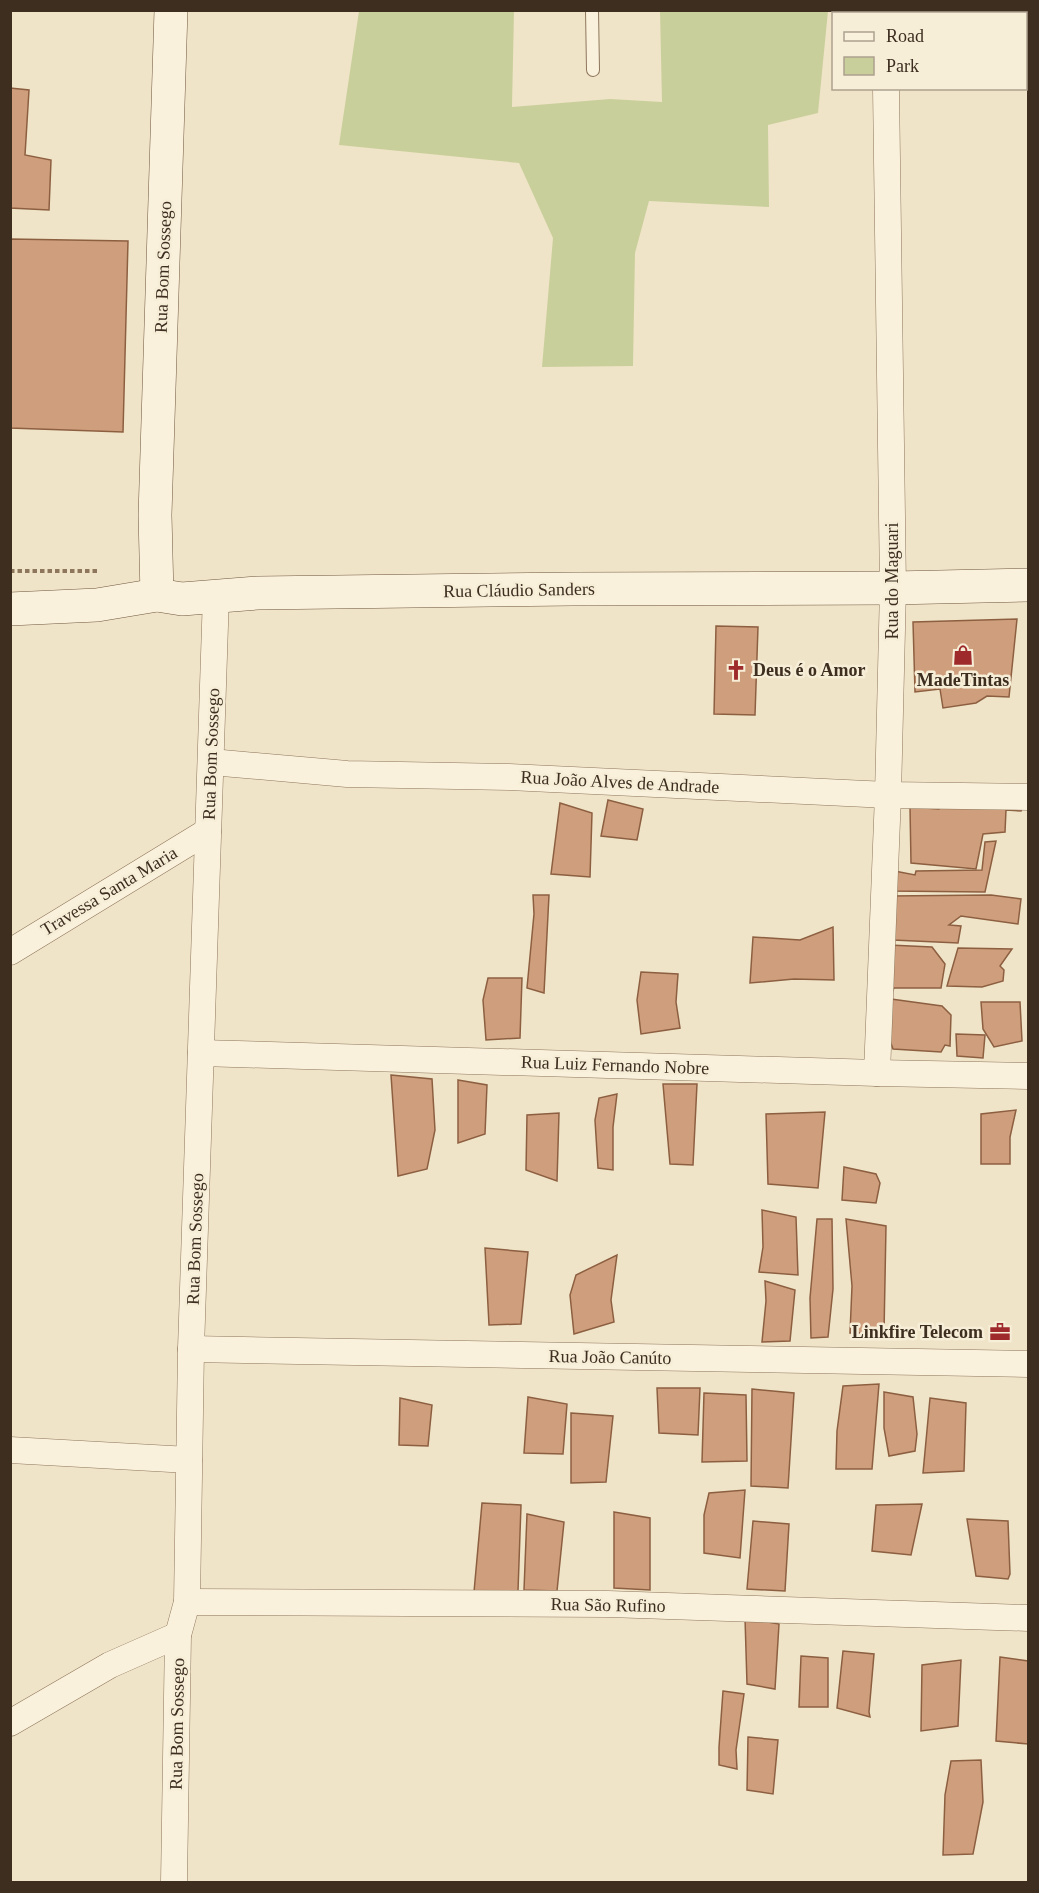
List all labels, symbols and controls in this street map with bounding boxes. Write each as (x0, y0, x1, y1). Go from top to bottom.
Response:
legend (832, 12, 1027, 90)
text: Road (886, 26, 924, 46)
text: Park (886, 56, 919, 76)
street label: Rua Bom Sossego (151, 201, 175, 333)
street label: Rua do Maguari (882, 523, 902, 639)
street label: Rua Cláudio Sanders (443, 579, 595, 601)
shop icon: MadeTintas (951, 643, 975, 667)
church icon: Deus é o Amor (724, 658, 748, 682)
place label: Deus é o Amor (753, 660, 865, 680)
place label: MadeTintas (917, 670, 1009, 690)
street label: Rua Bom Sossego (199, 688, 223, 820)
street label: Rua João Alves de Andrade (520, 767, 720, 797)
street label: Travessa Santa Maria (37, 842, 181, 940)
street label: Rua Luiz Fernando Nobre (520, 1052, 710, 1078)
street label: Rua Bom Sossego (183, 1173, 207, 1305)
office icon: Linkfire Telecom (988, 1320, 1012, 1344)
place label: Linkfire Telecom (852, 1322, 983, 1342)
street label: Rua João Canúto (548, 1346, 672, 1368)
street label: Rua São Rufino (550, 1594, 666, 1616)
street label: Rua Bom Sossego (166, 1658, 188, 1790)

